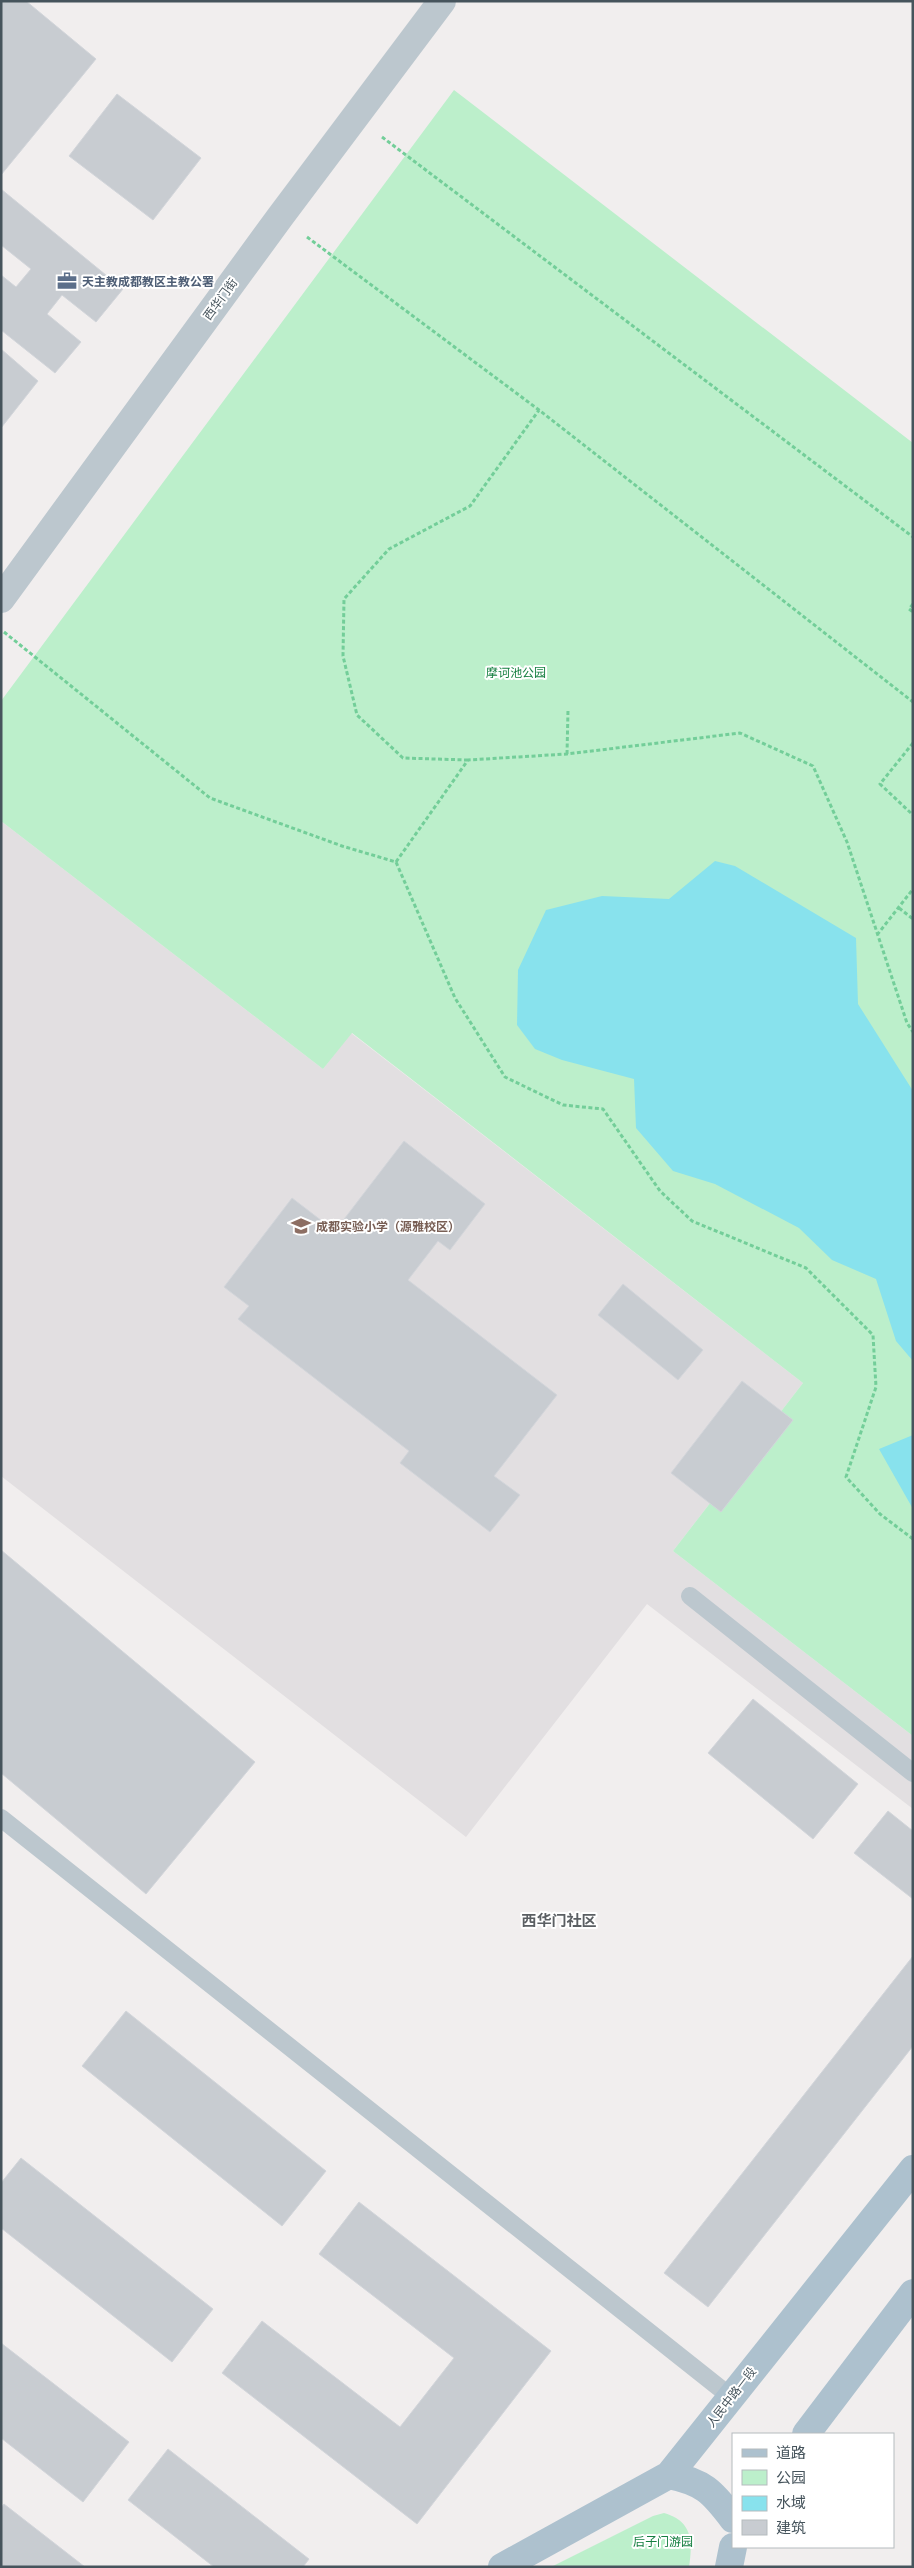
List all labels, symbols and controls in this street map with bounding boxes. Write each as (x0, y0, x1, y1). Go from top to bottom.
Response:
office icon: 天主教成都教区主教公署 (56, 270, 78, 292)
place label: 天主教成都教区主教公署 (82, 273, 214, 290)
street label: 西华门街 (199, 275, 241, 323)
park label: 摩诃池公园 (486, 664, 546, 681)
school or university icon: 成都实验小学（源雅校区） (290, 1215, 312, 1237)
place label: 成都实验小学（源雅校区） (316, 1218, 460, 1235)
district label: 西华门社区 (521, 1910, 597, 1931)
street label: 人民中路一段 (702, 2363, 760, 2431)
legend (732, 2433, 894, 2548)
text: 道路 (776, 2442, 806, 2463)
text: 公园 (776, 2467, 806, 2488)
text: 水域 (776, 2492, 806, 2513)
text: 建筑 (776, 2517, 806, 2538)
park label: 后子门游园 (633, 2533, 693, 2550)

